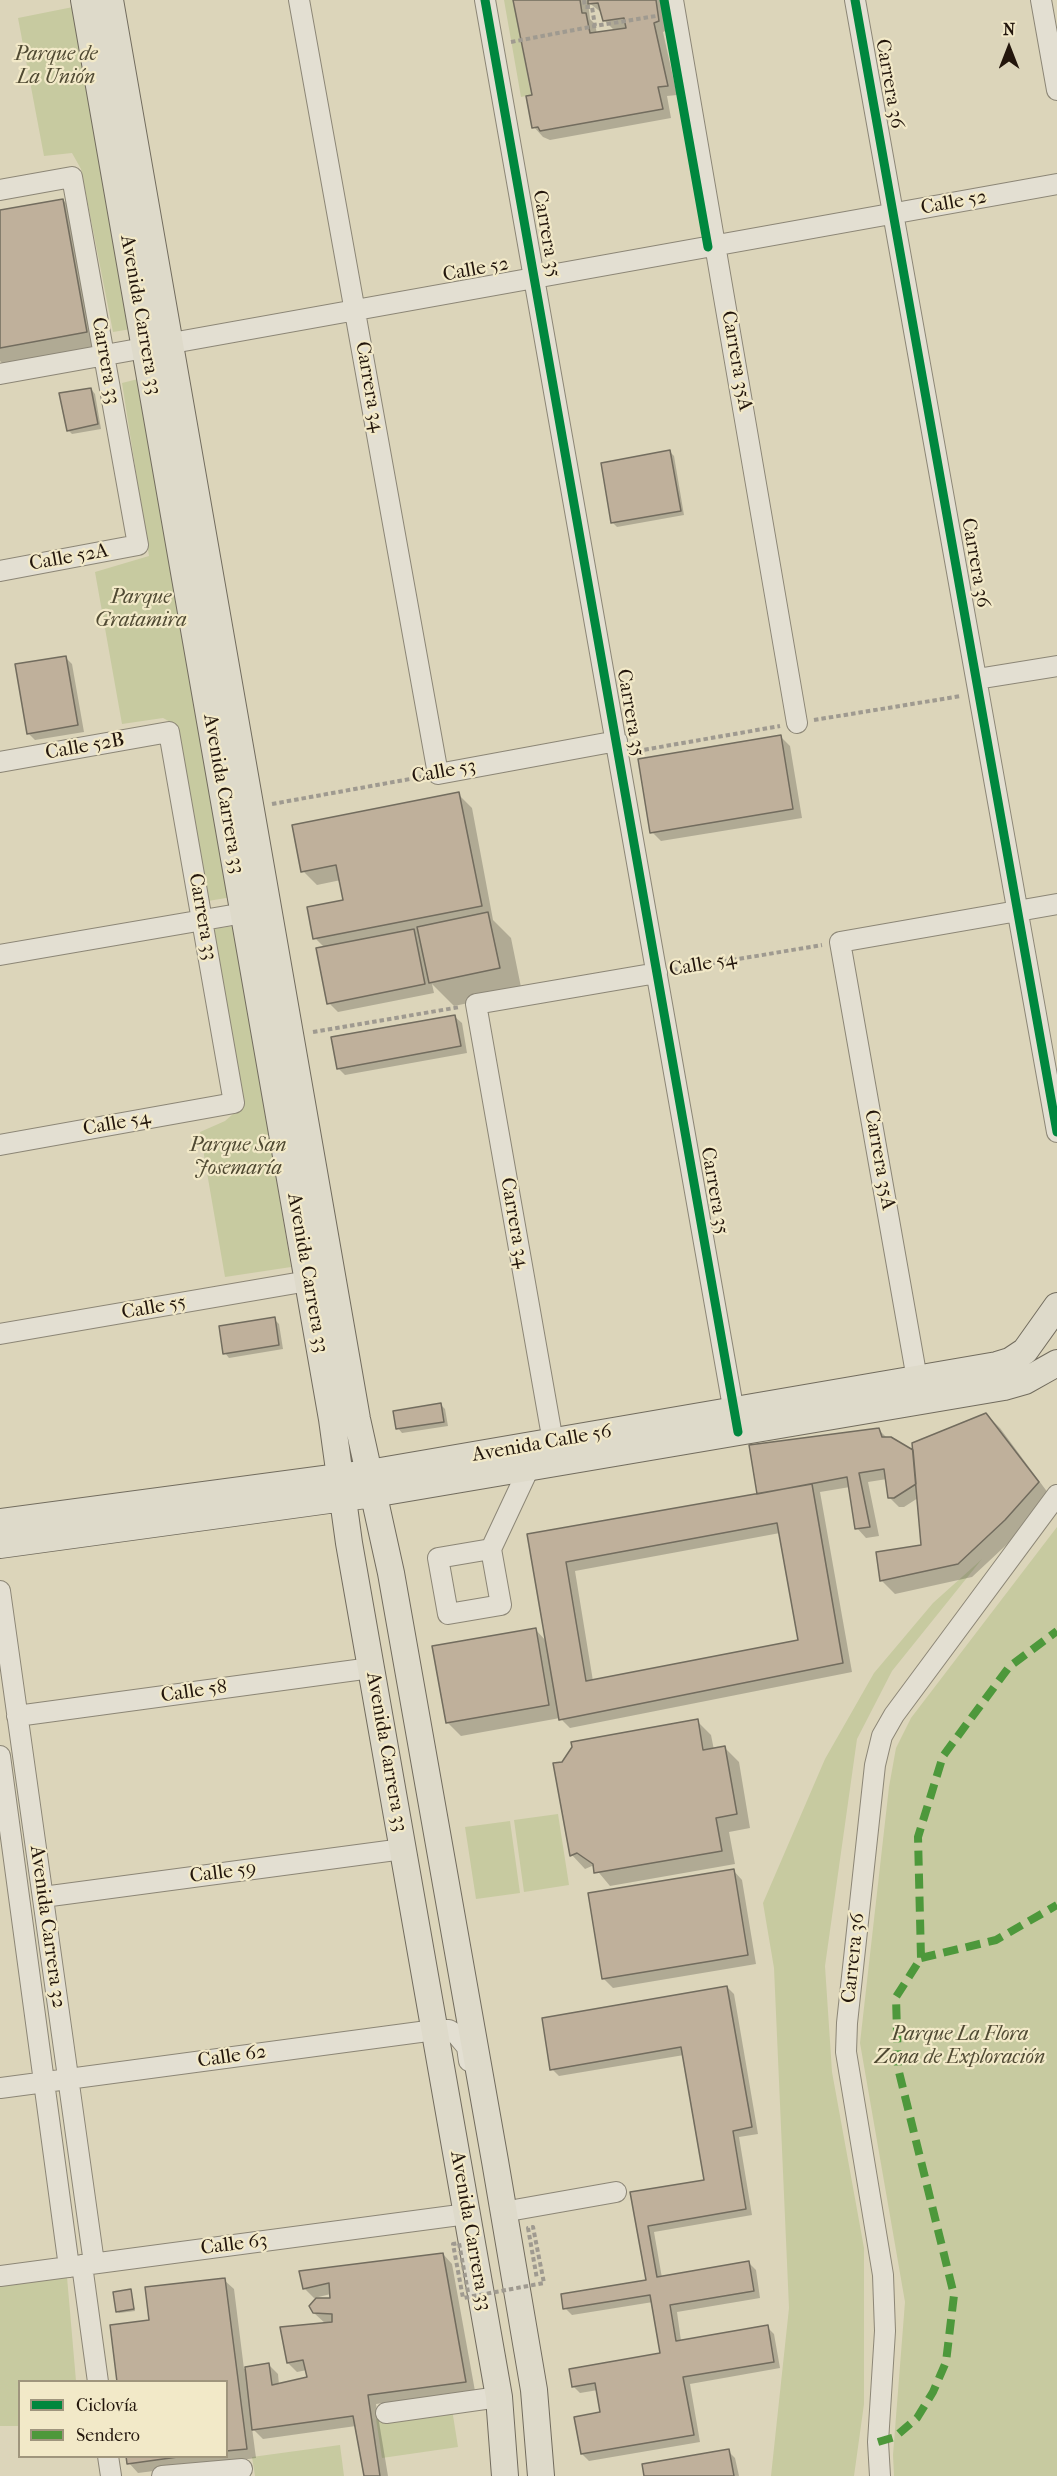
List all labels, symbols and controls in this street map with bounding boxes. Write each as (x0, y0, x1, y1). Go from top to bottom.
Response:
north arrow (979, 18, 1039, 78)
text: N (1003, 20, 1015, 39)
street label: Carrera 36 (869, 37, 909, 131)
park label: Parque de La Unión (14, 43, 98, 90)
street label: Calle 52 (919, 185, 989, 221)
street label: Carrera 35 (527, 188, 565, 280)
street label: Avenida Carrera 33 (114, 233, 166, 397)
street label: Calle 52 (441, 252, 511, 288)
street label: Carrera 35A (715, 309, 757, 413)
street label: Carrera 33 (86, 316, 124, 406)
street label: Carrera 34 (349, 340, 389, 434)
street label: Carrera 36 (955, 516, 995, 610)
street label: Calle 52A (28, 539, 110, 577)
park label: Parque Gratamira (95, 586, 187, 633)
street label: Carrera 35 (611, 667, 649, 759)
street label: Avenida Carrera 33 (197, 712, 249, 876)
street label: Calle 52B (44, 728, 126, 766)
street label: Calle 53 (410, 755, 478, 789)
street label: Carrera 33 (183, 872, 221, 962)
street label: Calle 54 (667, 947, 739, 983)
street label: Calle 54 (81, 1106, 153, 1142)
street label: Carrera 35A (858, 1108, 900, 1212)
park label: Parque San Josemaría (190, 1134, 286, 1181)
street label: Carrera 35 (695, 1145, 733, 1237)
street label: Carrera 34 (494, 1176, 534, 1270)
street label: Avenida Carrera 33 (281, 1191, 333, 1355)
street label: Calle 55 (120, 1291, 188, 1325)
street label: Avenida Calle 56 (470, 1420, 614, 1468)
street label: Avenida Carrera 33 (360, 1670, 412, 1834)
street label: Calle 58 (159, 1675, 229, 1709)
street label: Avenida Carrera 32 (24, 1844, 70, 2010)
street label: Calle 59 (188, 1857, 258, 1889)
street label: Carrera 36 (837, 1912, 871, 2004)
park label: Parque La Flora Zona de Exploración (875, 2023, 1045, 2070)
street label: Calle 62 (196, 2040, 268, 2074)
street label: Avenida Carrera 33 (444, 2149, 496, 2313)
street label: Calle 63 (199, 2229, 269, 2261)
legend (18, 2380, 228, 2458)
text: Ciclovía (76, 2395, 137, 2416)
text: Sendero (76, 2425, 140, 2446)

